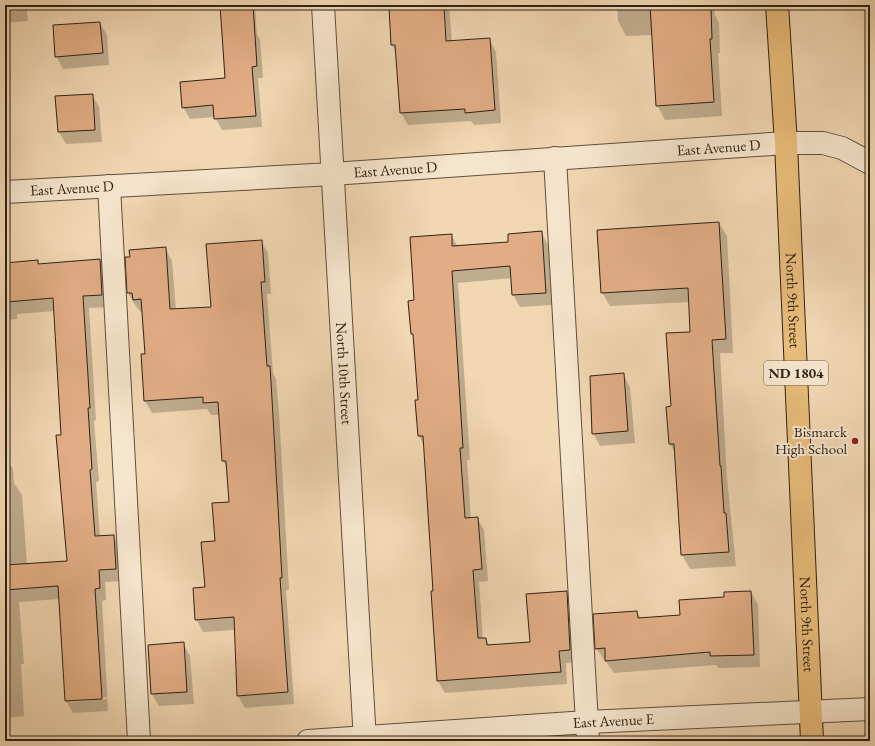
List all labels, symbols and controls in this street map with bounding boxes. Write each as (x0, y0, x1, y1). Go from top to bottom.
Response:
street label: East Avenue D (676, 135, 761, 159)
street label: East Avenue D (353, 157, 438, 182)
street label: East Avenue D (29, 176, 114, 200)
street label: North 9th Street (782, 252, 805, 349)
street label: North 10th Street (332, 322, 357, 425)
road number: ND 1804 (764, 361, 828, 385)
place label: Bismarck High School (775, 422, 848, 458)
marker: Bismarck High School (850, 436, 860, 446)
street label: North 9th Street (796, 576, 819, 673)
street label: East Avenue E (572, 709, 655, 732)

